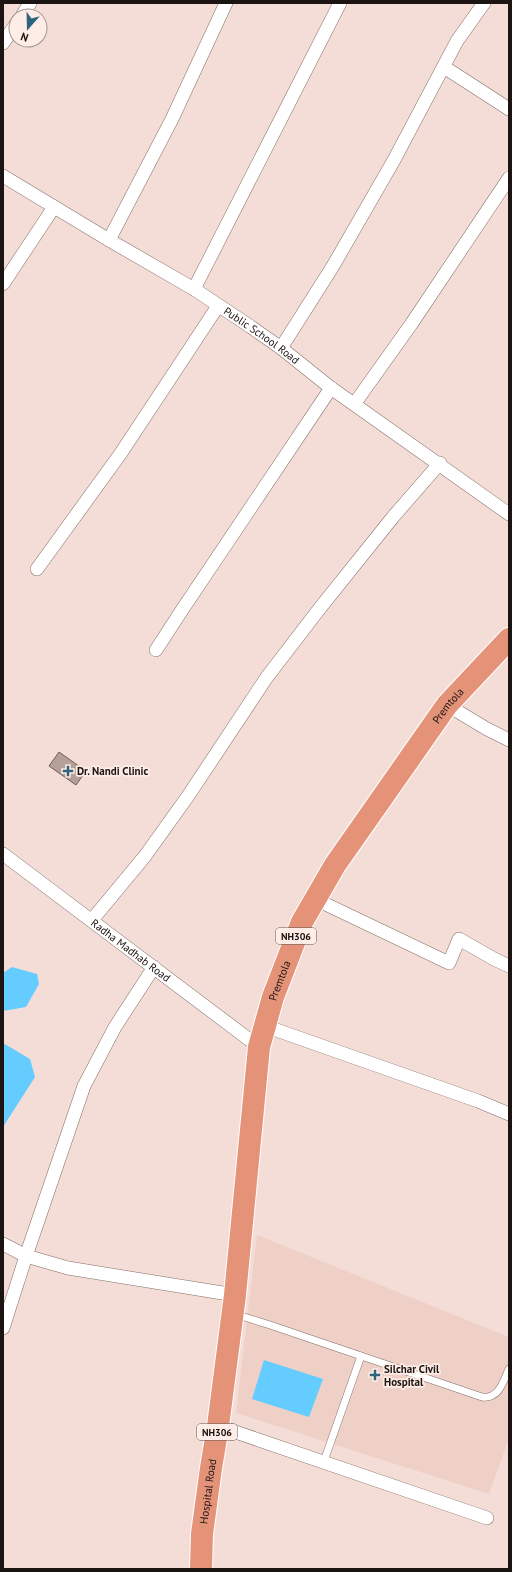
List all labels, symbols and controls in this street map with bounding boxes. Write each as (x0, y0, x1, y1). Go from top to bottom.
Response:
north arrow (8, 8, 48, 48)
text: N (19, 30, 30, 45)
street label: Public School Road (221, 304, 302, 367)
street label: Premtola (429, 685, 467, 726)
place label: Dr. Nandi Clinic (77, 764, 149, 778)
marker: Dr. Nandi Clinic (62, 765, 74, 777)
street label: Radha Madhab Road (88, 916, 173, 985)
road number: NH306 (276, 928, 316, 944)
street label: Premtola (265, 958, 294, 1002)
place label: Silchar Civil Hospital (384, 1362, 440, 1389)
marker: Silchar Civil Hospital (369, 1369, 381, 1381)
road number: NH306 (197, 1424, 237, 1440)
street label: Hospital Road (196, 1458, 219, 1525)

